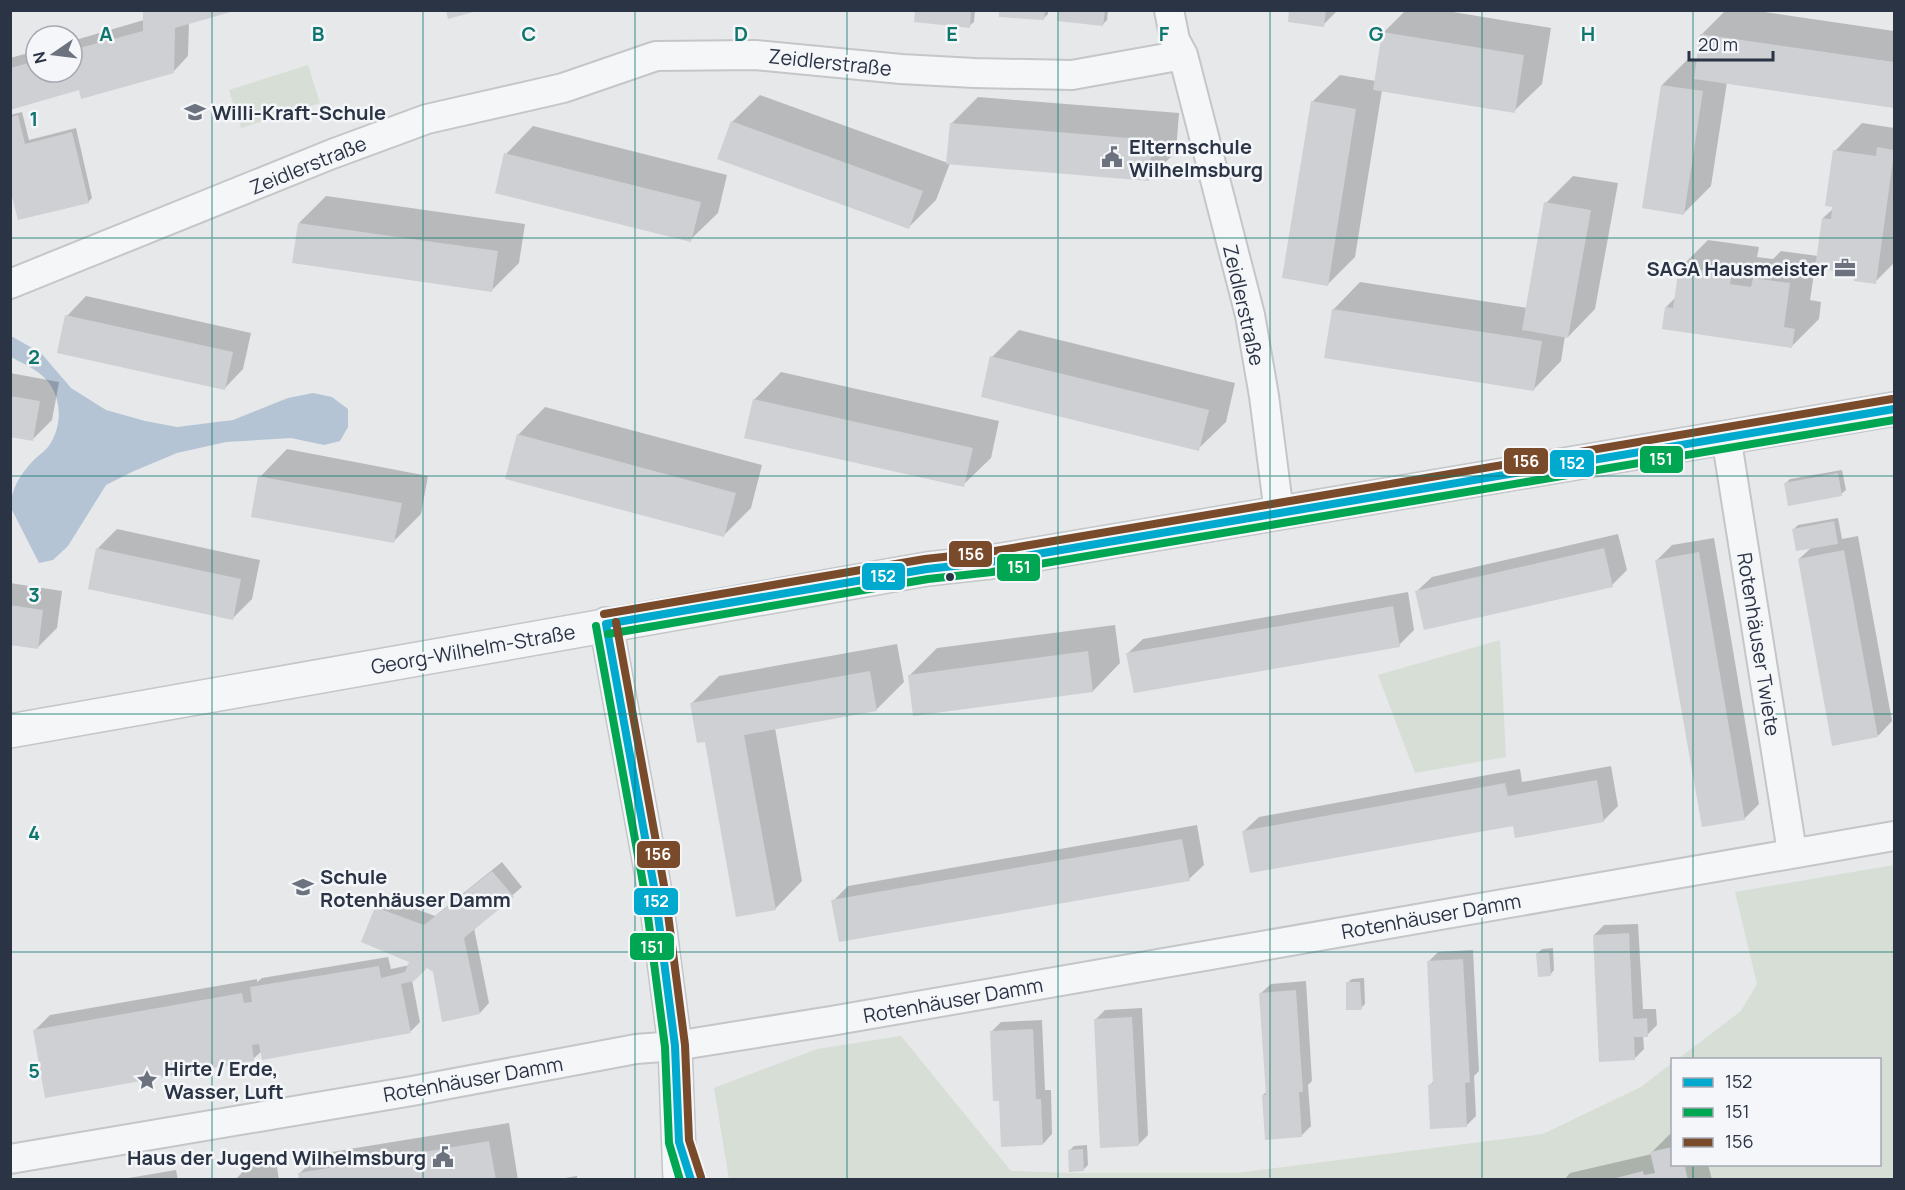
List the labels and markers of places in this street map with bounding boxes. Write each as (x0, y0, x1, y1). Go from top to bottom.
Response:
place label: Willi-Kraft-Schule (212, 99, 386, 126)
school or university icon: Willi-Kraft-Schule (183, 100, 207, 124)
place label: Elternschule Wilhelmsburg (1129, 133, 1263, 183)
public building icon: Elternschule Wilhelmsburg (1100, 145, 1124, 169)
place label: SAGA Hausmeister (1646, 255, 1828, 282)
office icon: SAGA Hausmeister (1833, 256, 1857, 280)
unlabelled marker (944, 571, 956, 583)
place label: Schule Rotenhäuser Damm (320, 863, 511, 913)
school or university icon: Schule Rotenhäuser Damm (291, 875, 315, 899)
place label: Hirte / Erde, Wasser, Luft (164, 1055, 284, 1105)
place icon: Hirte / Erde, Wasser, Luft (135, 1068, 159, 1092)
place label: Haus der Jugend Wilhelmsburg (127, 1144, 426, 1171)
public building icon: Haus der Jugend Wilhelmsburg (431, 1145, 455, 1169)

